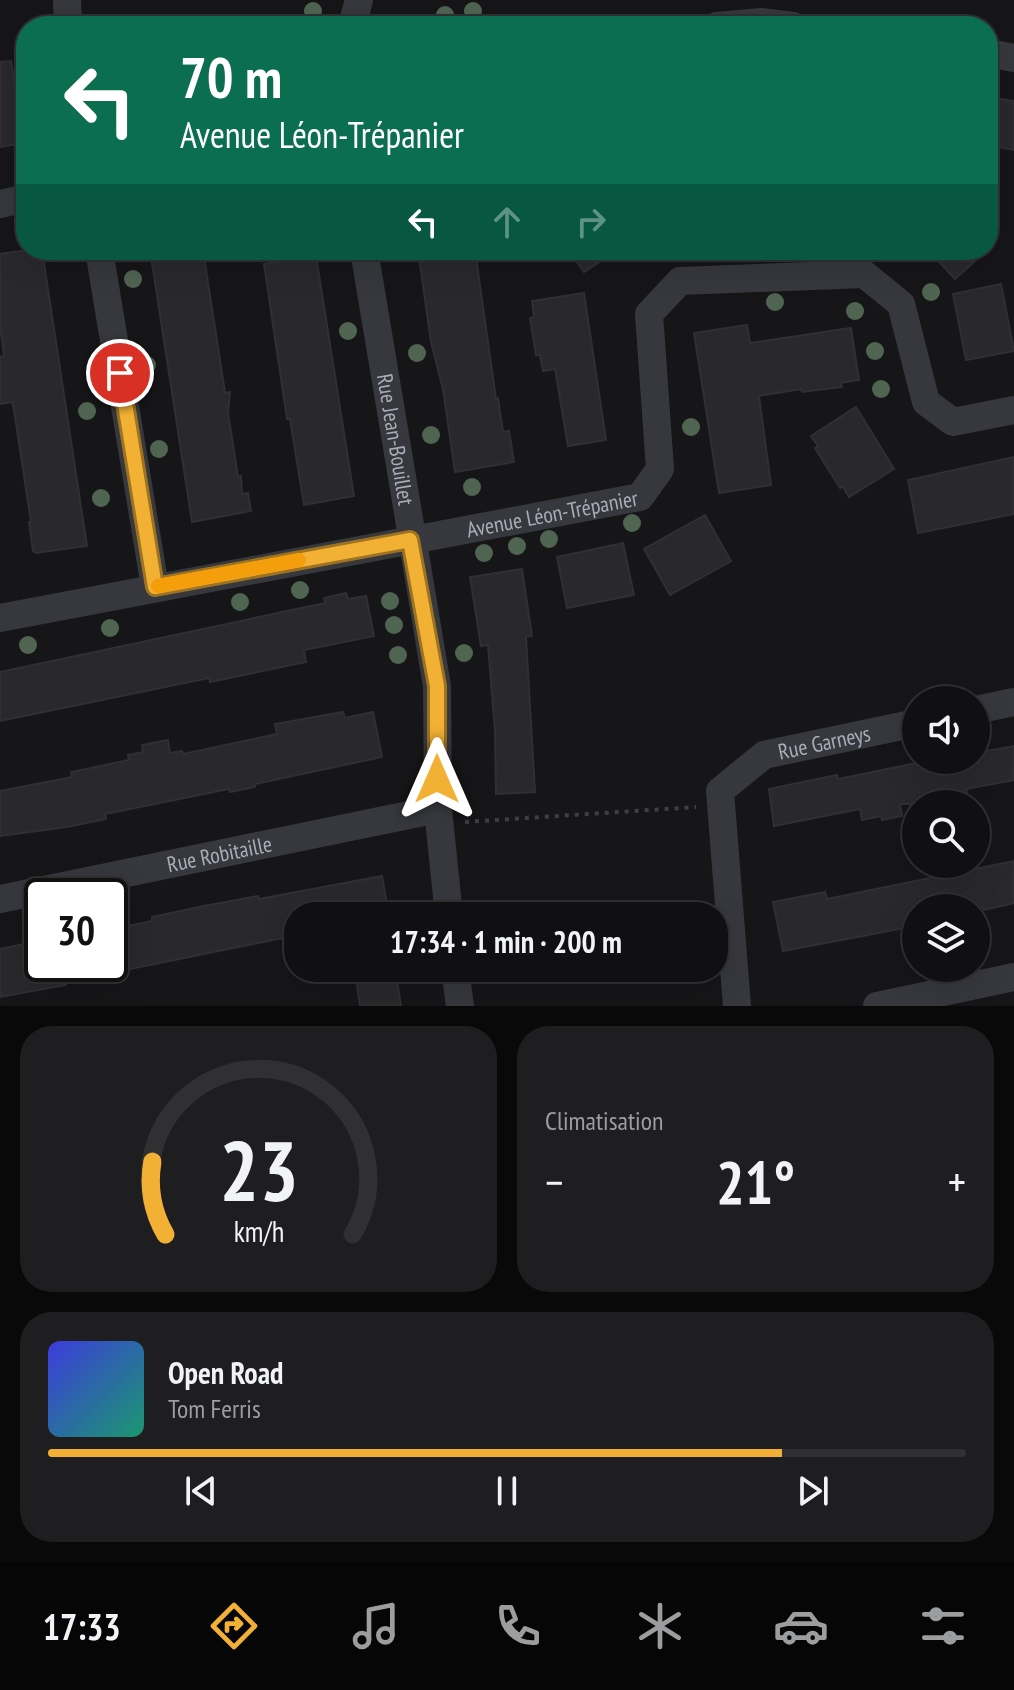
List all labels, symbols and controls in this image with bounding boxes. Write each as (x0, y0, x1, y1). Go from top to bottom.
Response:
text: 70 m (180, 41, 282, 113)
icon: left (48, 48, 152, 152)
text: Avenue Léon-Trépanier (180, 111, 464, 158)
icon: left (401, 200, 445, 244)
icon: ahead (485, 200, 529, 244)
icon: right (569, 200, 613, 244)
pin (86, 339, 154, 407)
icon: arrive (98, 351, 142, 395)
street label: Rue Jean-Bouillet (371, 372, 420, 507)
street label: Avenue Léon-Trépanier (464, 484, 640, 543)
map controls (902, 686, 990, 982)
button: sound (902, 686, 990, 774)
street label: Rue Garneys (775, 719, 873, 766)
position arrow (395, 737, 479, 821)
button: search (902, 790, 990, 878)
street label: Rue Robitaille (164, 829, 274, 878)
speed limit sign: 30 (24, 878, 128, 982)
button: layers (902, 894, 990, 982)
text: 17:34 · 1 min · 200 m (390, 922, 622, 961)
text: Climatisation (545, 1104, 663, 1137)
text: 23 (219, 1116, 298, 1224)
text: 21° (716, 1143, 795, 1221)
text: − (545, 1153, 563, 1210)
text: + (948, 1153, 966, 1210)
text: km/h (233, 1213, 284, 1250)
text: Open Road (168, 1353, 283, 1392)
text: Tom Ferris (168, 1392, 261, 1425)
icon: previous (179, 1469, 223, 1513)
icon: pause (485, 1469, 529, 1513)
icon: next (791, 1469, 835, 1513)
icon: directions (206, 1598, 262, 1654)
icon: music (348, 1598, 404, 1654)
icon: phone (490, 1598, 546, 1654)
icon: climate (632, 1598, 688, 1654)
icon: car (773, 1598, 829, 1654)
icon: filters (915, 1598, 971, 1654)
text: 17:33 (43, 1603, 121, 1650)

